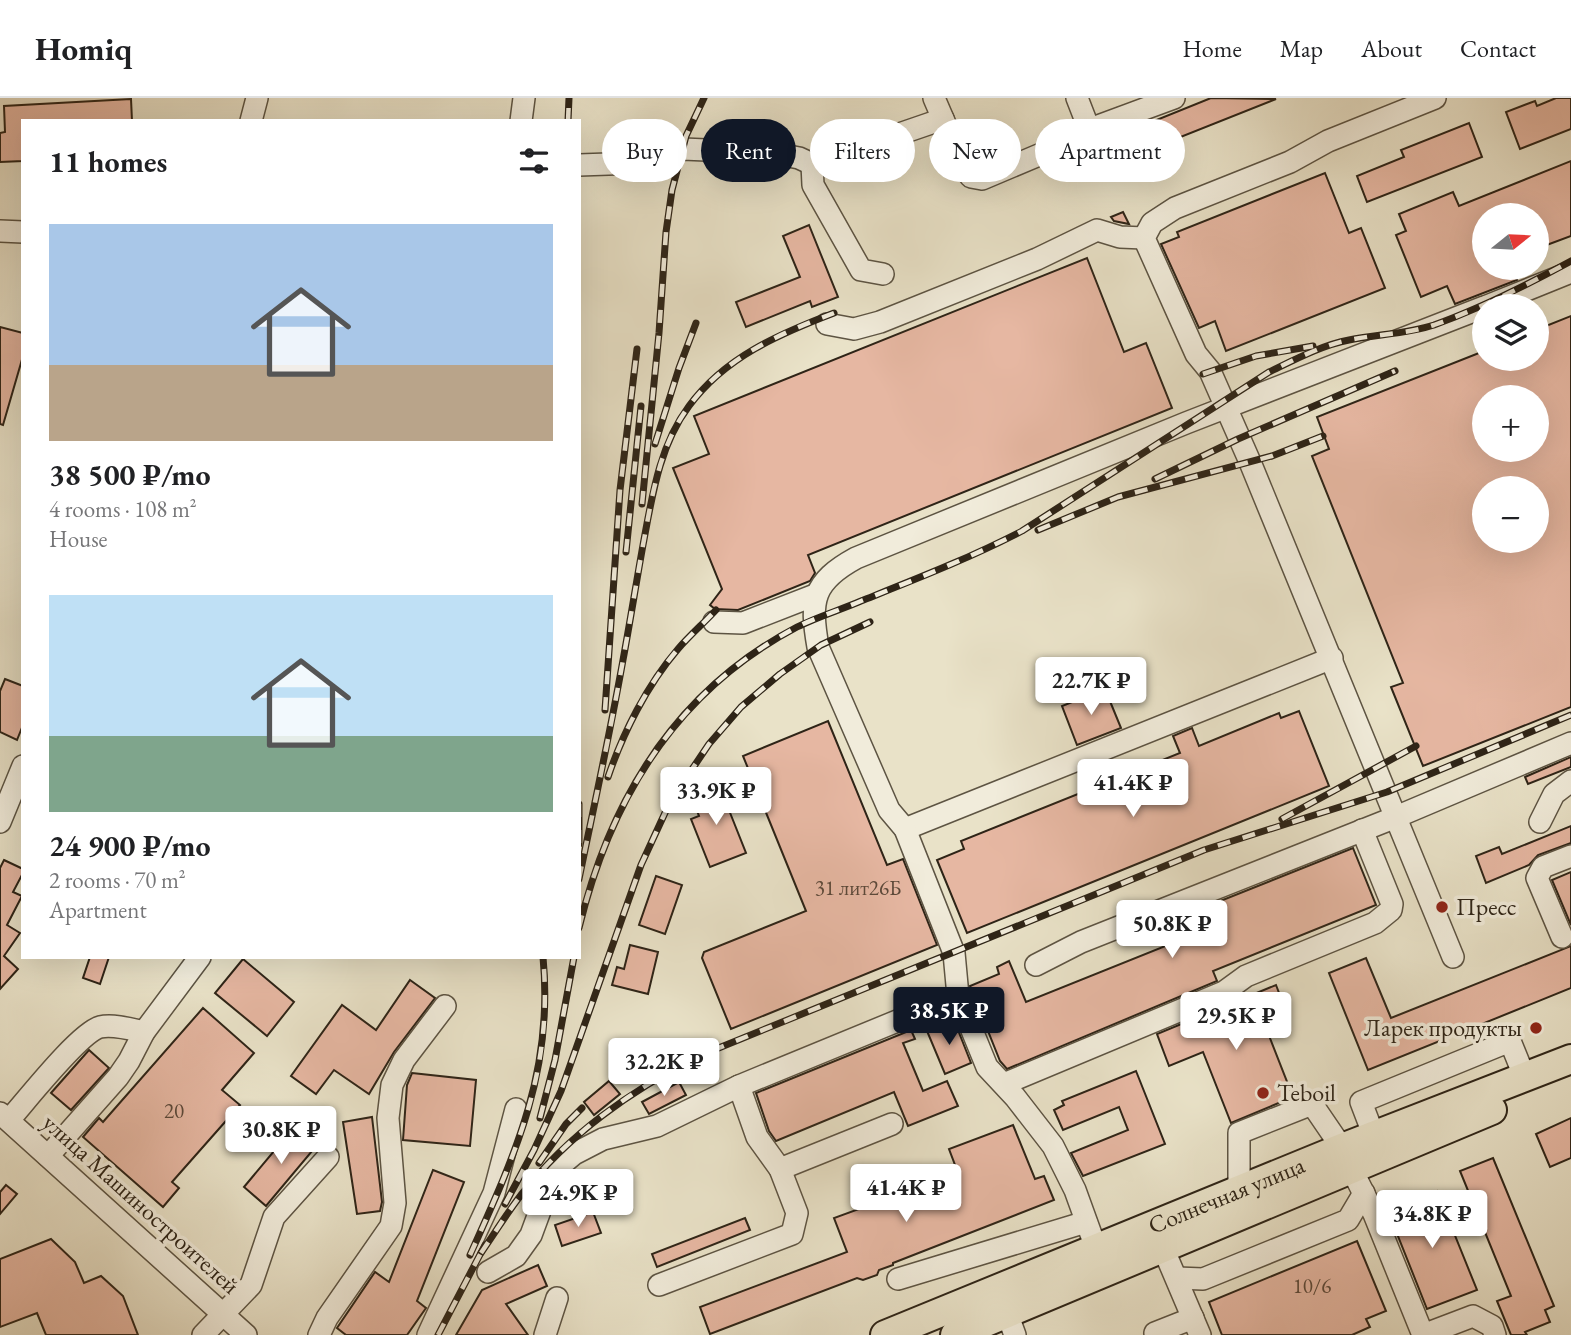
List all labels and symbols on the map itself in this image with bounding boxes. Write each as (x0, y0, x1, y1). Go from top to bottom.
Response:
north arrow (1472, 203, 1549, 280)
pin: 22.7K ₽ (1026, 658, 1156, 717)
pin: 41.4K ₽ (1068, 760, 1198, 819)
pin: 33.9K ₽ (651, 768, 781, 827)
house number: 31 лит26Б (815, 874, 901, 901)
place label: Пресс (1456, 891, 1517, 922)
marker: Пресс (1434, 899, 1450, 915)
pin: 50.8K ₽ (1107, 900, 1237, 960)
pin: 38.5K ₽ (884, 988, 1014, 1047)
pin: 29.5K ₽ (1171, 992, 1301, 1052)
place label: Ларек продукты (1364, 1012, 1522, 1043)
marker: Ларек продукты (1528, 1020, 1544, 1036)
pin: 32.2K ₽ (599, 1038, 729, 1098)
place label: Teboil (1277, 1077, 1336, 1108)
marker: Teboil (1255, 1085, 1271, 1101)
house number: 20 (164, 1097, 184, 1124)
street label: улица Машиностроителей (36, 1107, 247, 1301)
pin: 30.8K ₽ (216, 1107, 346, 1166)
street label: Солнечная улица (1144, 1149, 1310, 1241)
pin: 41.4K ₽ (841, 1164, 971, 1224)
pin: 24.9K ₽ (513, 1170, 643, 1229)
pin: 34.8K ₽ (1367, 1190, 1497, 1250)
house number: 10/6 (1293, 1272, 1331, 1299)

